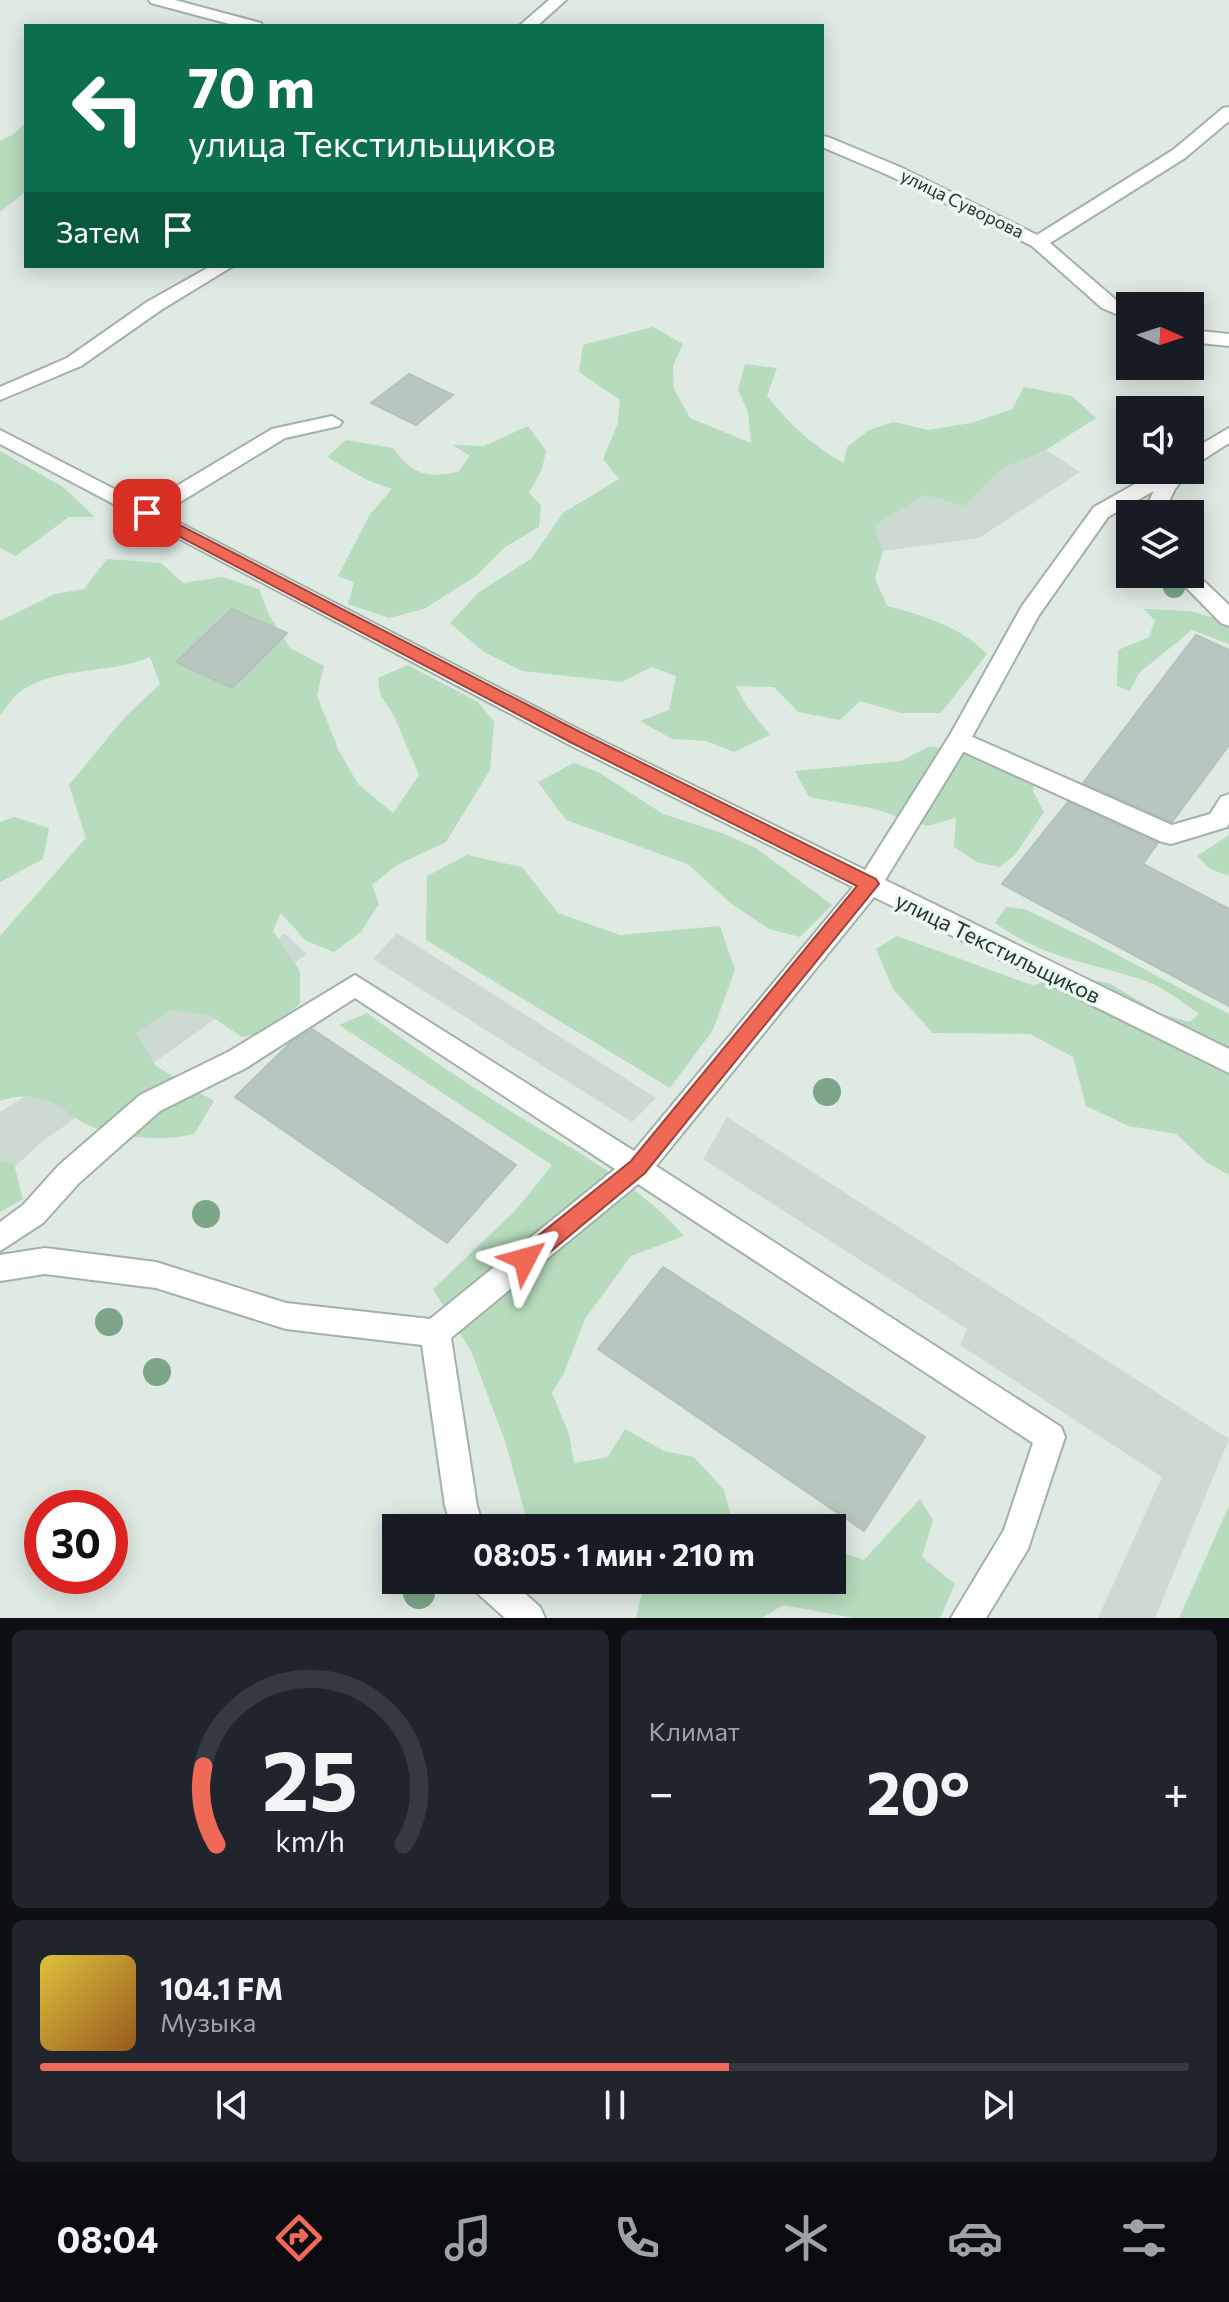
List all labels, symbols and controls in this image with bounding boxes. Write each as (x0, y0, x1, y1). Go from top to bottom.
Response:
text: 70 m (188, 51, 315, 120)
icon: left (56, 56, 160, 160)
text: улица Текстильщиков (188, 120, 556, 164)
street label: улица Суворова (897, 164, 1028, 242)
icon: arrive (156, 208, 200, 252)
text: Затем (56, 212, 140, 249)
north arrow (1116, 292, 1204, 380)
map controls (1116, 292, 1204, 588)
button: sound (1116, 396, 1204, 484)
pin (113, 479, 181, 547)
icon: arrive (125, 491, 169, 535)
button: layers (1116, 500, 1204, 588)
street label: улица Текстильщиков (891, 886, 1105, 1009)
position arrow (483, 1217, 567, 1301)
speed limit sign: 30 (24, 1490, 128, 1594)
text: 08:05 · 1 мин · 210 m (473, 1535, 755, 1572)
text: Климат (649, 1715, 740, 1746)
text: 25 (262, 1726, 358, 1828)
text: 20° (867, 1754, 970, 1827)
text: − (649, 1764, 674, 1818)
text: + (1163, 1764, 1189, 1818)
text: km/h (275, 1823, 345, 1858)
text: 104.1 FM (160, 1969, 283, 2006)
text: Музыка (160, 2006, 256, 2037)
icon: previous (210, 2083, 254, 2127)
icon: pause (593, 2083, 637, 2127)
icon: next (976, 2083, 1020, 2127)
icon: directions (271, 2210, 327, 2266)
icon: music (440, 2210, 496, 2266)
icon: phone (609, 2210, 665, 2266)
icon: climate (778, 2210, 834, 2266)
icon: car (947, 2210, 1003, 2266)
icon: filters (1116, 2210, 1172, 2266)
text: 08:04 (57, 2216, 158, 2260)

